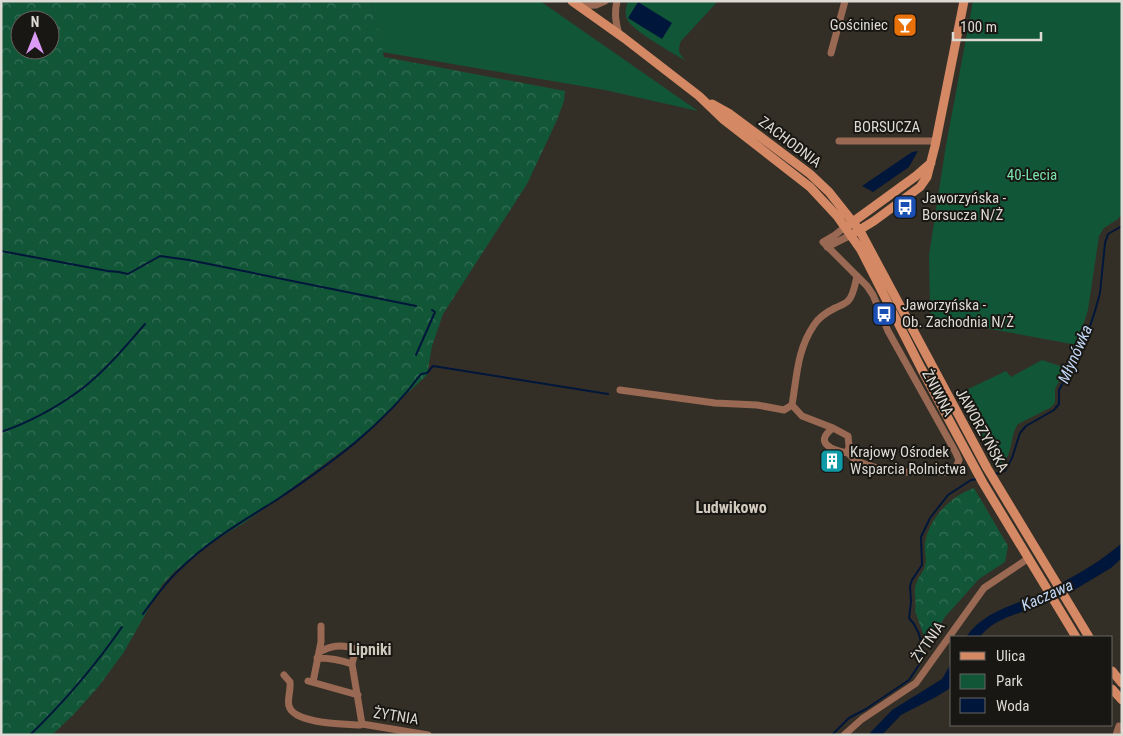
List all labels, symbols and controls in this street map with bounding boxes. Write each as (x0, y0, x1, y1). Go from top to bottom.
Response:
north arrow (10, 10, 60, 60)
scale bar (953, 10, 1040, 42)
bar icon: Gościniec (892, 12, 918, 38)
text: N (31, 14, 39, 30)
place label: Gościniec (830, 16, 888, 34)
text: 100 m (960, 18, 997, 36)
street label: ZACHODNIA (755, 113, 825, 172)
street label: BORSUCZA (854, 118, 921, 136)
park label: 40-Lecia (1007, 166, 1057, 184)
place label: Jaworzyńska - Borsucza N/Ż (922, 189, 1007, 224)
bus stop icon: Jaworzyńska - Borsucza N/Ż (892, 194, 918, 220)
place label: Jaworzyńska - Ob. Zachodnia N/Ż (902, 296, 1014, 331)
bus stop icon: Jaworzyńska - Ob. Zachodnia N/Ż (871, 301, 897, 327)
water label: Młynówka (1054, 322, 1096, 386)
street label: ŻNIWNA (918, 367, 958, 420)
street label: JAWORZYŃSKA (952, 385, 1013, 475)
place label: Krajowy Ośrodek Wsparcia Rolnictwa (850, 443, 966, 478)
building icon: Krajowy Ośrodek Wsparcia Rolnictwa (819, 448, 845, 474)
district label: Ludwikowo (695, 498, 767, 517)
water label: Kaczawa (1018, 575, 1076, 615)
street label: ŻYTNIA (908, 618, 949, 666)
legend (950, 636, 1113, 726)
district label: Lipniki (348, 640, 392, 659)
text: Ulica (996, 647, 1025, 665)
text: Park (996, 672, 1023, 690)
text: Woda (996, 697, 1029, 715)
street label: ŻYTNIA (372, 704, 420, 729)

